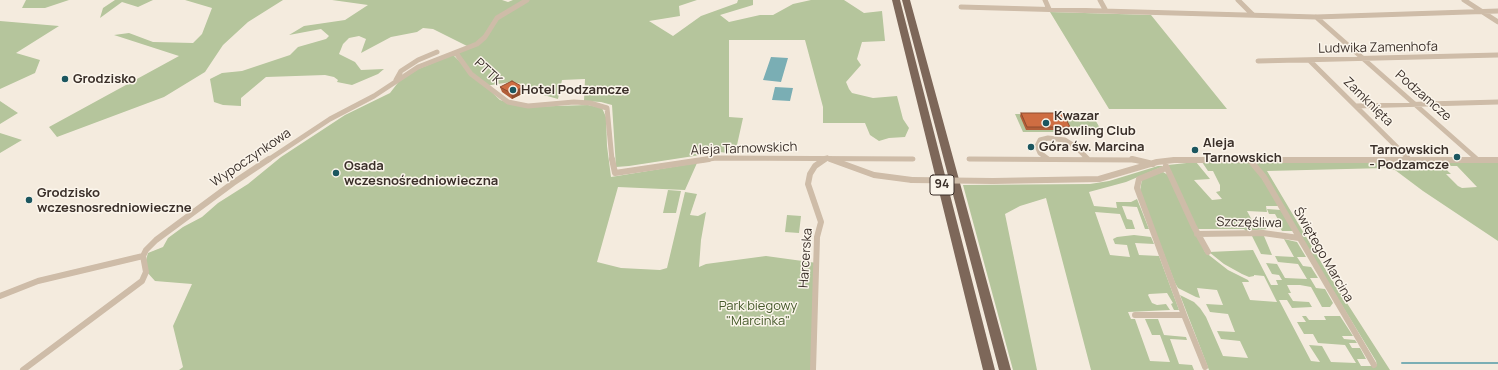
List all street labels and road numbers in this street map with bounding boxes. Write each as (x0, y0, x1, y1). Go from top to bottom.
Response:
street label: Ludwika Zamenhofa (1318, 39, 1438, 57)
street label: PTTK (471, 55, 505, 89)
street label: Podzamcze (1392, 67, 1454, 125)
street label: Zamknięta (1340, 74, 1396, 130)
street label: Wypoczynkowa (208, 125, 294, 191)
street label: Aleja Tarnowskich (690, 139, 798, 159)
road number: 94 (930, 175, 954, 195)
street label: Świętego Marcina (1290, 205, 1356, 305)
street label: Szczęśliwa (1216, 215, 1282, 231)
street label: Harcerska (796, 227, 816, 289)

